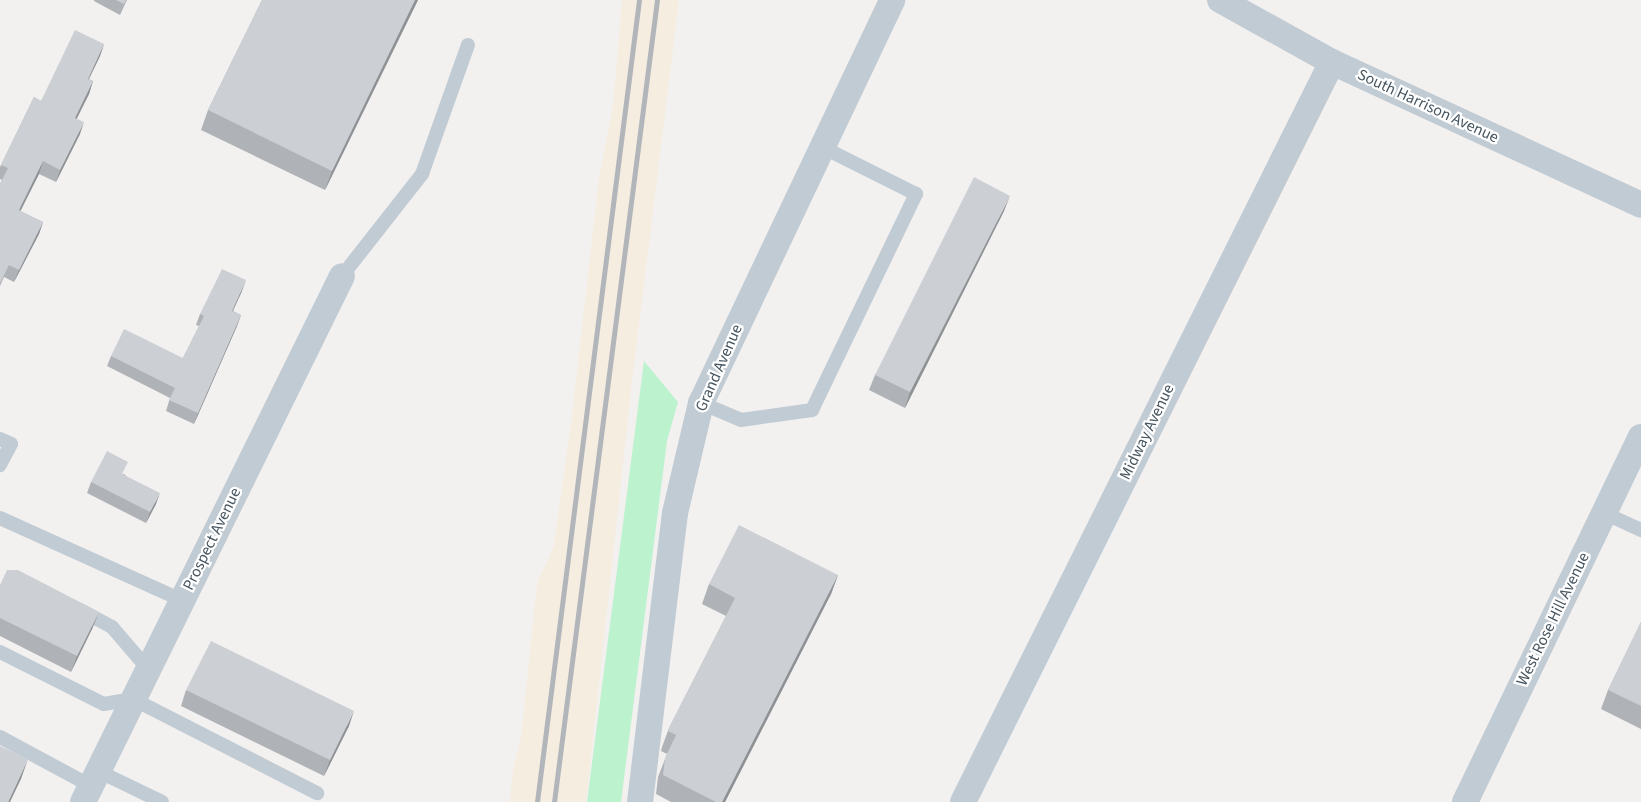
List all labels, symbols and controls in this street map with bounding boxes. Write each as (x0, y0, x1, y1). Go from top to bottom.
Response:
street label: South Harrison Avenue (1354, 65, 1502, 147)
street label: Grand Avenue (691, 322, 747, 414)
street label: Midway Avenue (1116, 381, 1178, 483)
street label: Prospect Avenue (179, 485, 245, 593)
street label: West Rose Hill Avenue (1512, 549, 1594, 689)

